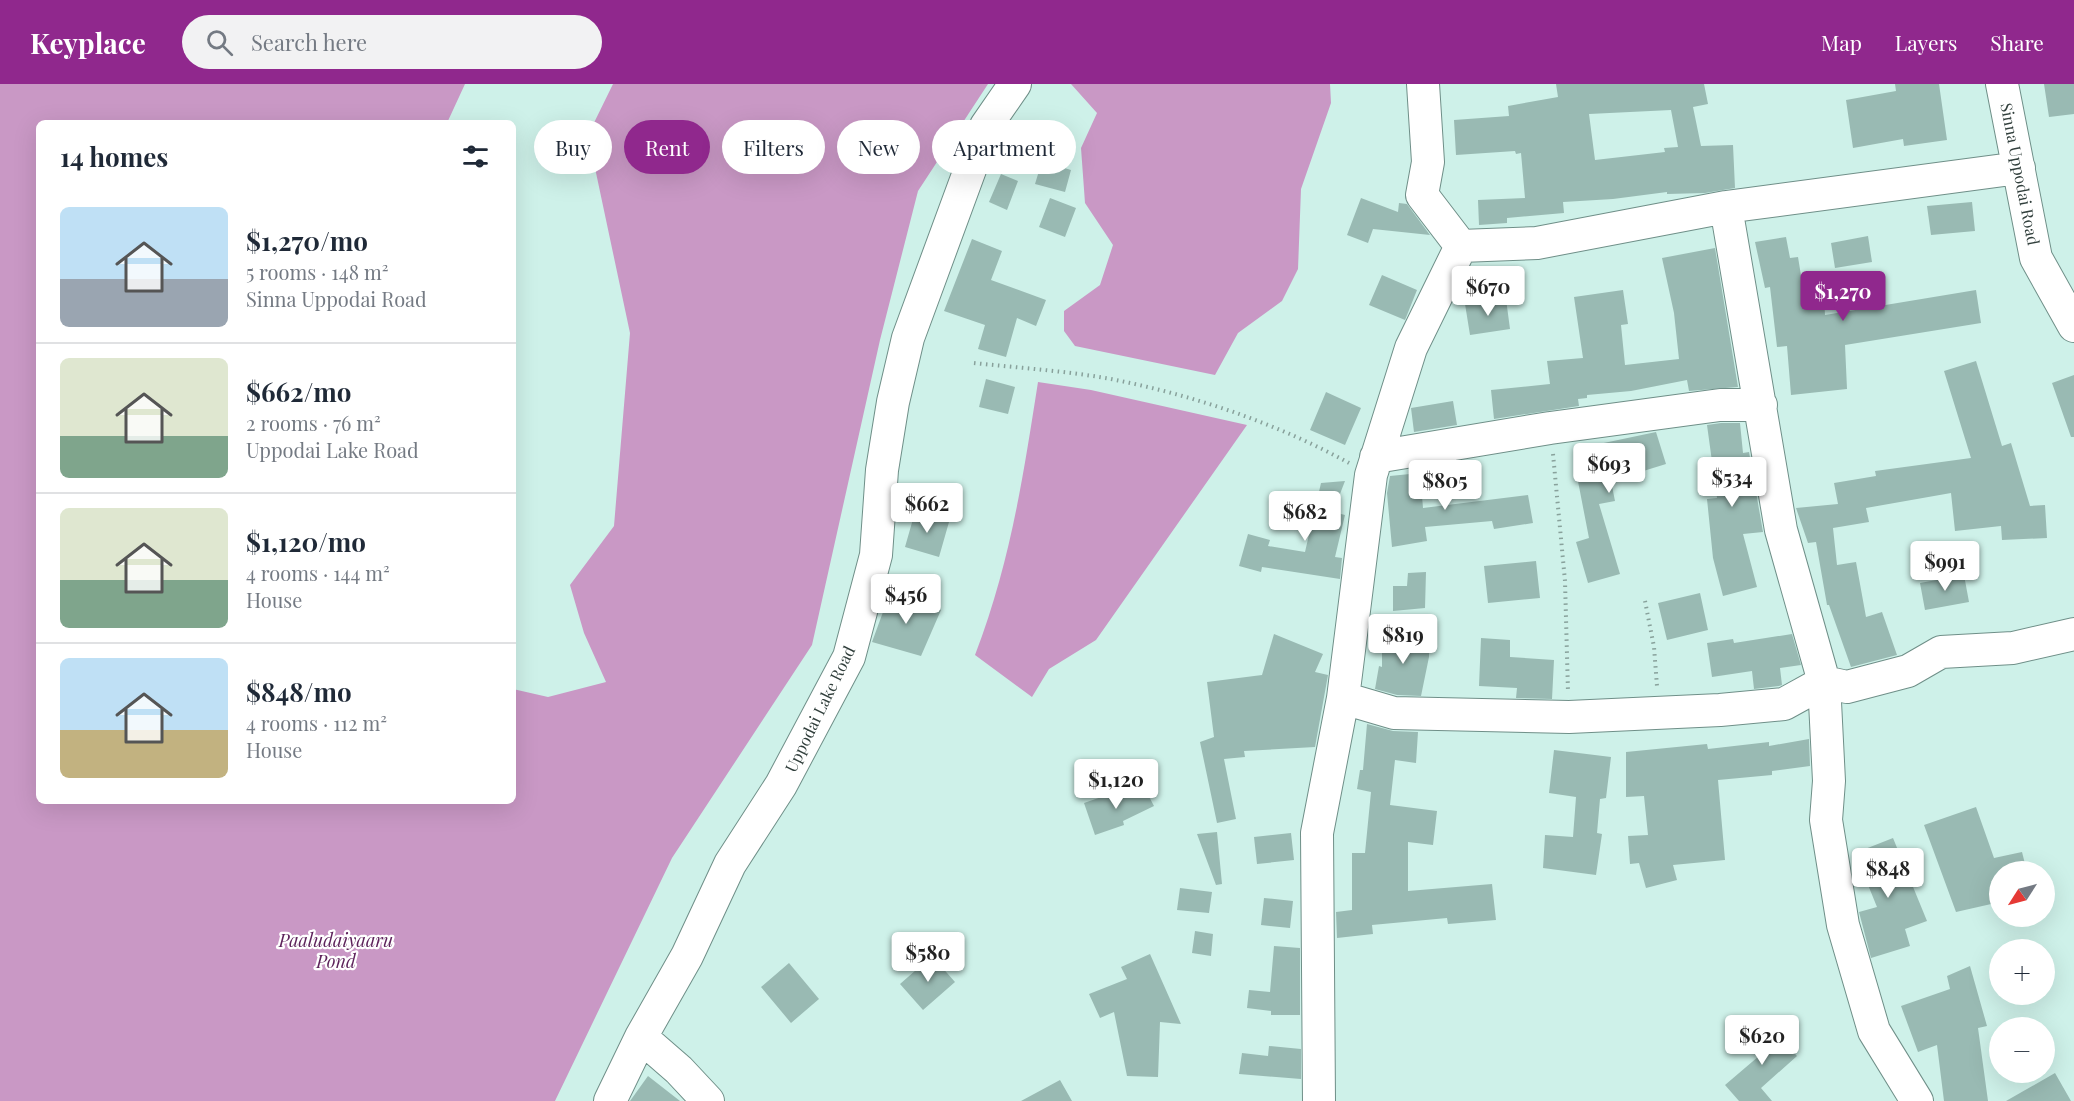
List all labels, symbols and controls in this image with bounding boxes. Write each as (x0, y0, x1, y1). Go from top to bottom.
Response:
search box (182, 15, 602, 69)
text: Keyplace (30, 24, 146, 61)
icon: search (203, 26, 236, 59)
text: Search here (251, 27, 367, 57)
text: Map (1821, 28, 1862, 56)
text: Layers (1895, 28, 1957, 56)
text: Share (1990, 28, 2044, 56)
street label: Sinna Uppodai Road (1996, 101, 2045, 247)
chip: Buy (534, 120, 612, 174)
chip: Rent (624, 120, 710, 174)
chip: Filters (722, 120, 825, 174)
chip: New (837, 120, 920, 174)
chip: Apartment (932, 120, 1076, 174)
text: 14 homes (60, 139, 168, 174)
icon: filters (459, 140, 492, 173)
text: $1,270/mo (246, 223, 368, 258)
icon: home (108, 231, 180, 303)
text: 5 rooms · 148 m² (246, 258, 389, 285)
pin: $670 (1452, 266, 1524, 317)
pin: $1,270 (1794, 271, 1892, 322)
text: $670 (1466, 272, 1510, 299)
text: $1,270 (1814, 277, 1872, 304)
text: Sinna Uppodai Road (246, 285, 427, 312)
text: $662/mo (246, 374, 351, 409)
icon: home (108, 382, 180, 454)
text: 2 rooms · 76 m² (246, 409, 381, 436)
text: Uppodai Lake Road (246, 436, 419, 463)
pin: $693 (1573, 443, 1645, 494)
text: $693 (1587, 449, 1631, 476)
pin: $534 (1696, 457, 1768, 508)
pin: $805 (1409, 460, 1481, 511)
text: $534 (1712, 463, 1752, 490)
text: $805 (1423, 466, 1467, 493)
pin: $662 (891, 483, 963, 534)
text: $662 (905, 489, 949, 516)
pin: $682 (1269, 491, 1341, 542)
text: $682 (1283, 497, 1327, 524)
text: $1,120/mo (246, 524, 366, 559)
icon: home (108, 532, 180, 604)
pin: $991 (1909, 541, 1981, 592)
text: $991 (1924, 547, 1966, 574)
text: 4 rooms · 144 m² (246, 559, 390, 586)
pin: $456 (870, 574, 942, 625)
text: $456 (885, 580, 927, 607)
text: House (246, 586, 302, 613)
pin: $819 (1367, 614, 1439, 665)
text: $819 (1382, 620, 1424, 647)
street label: Uppodai Lake Road (780, 642, 859, 775)
text: $848/mo (246, 674, 352, 709)
icon: home (108, 682, 180, 754)
text: 4 rooms · 112 m² (246, 709, 387, 736)
text: House (246, 736, 302, 763)
pin: $1,120 (1067, 759, 1165, 810)
text: $1,120 (1088, 765, 1144, 792)
pin: $848 (1852, 848, 1924, 899)
text: $848 (1866, 854, 1910, 881)
north arrow (1989, 861, 2055, 927)
map controls (1989, 861, 2055, 1083)
water label: Paaludaiyaaru Pond (278, 928, 393, 973)
pin: $580 (892, 932, 964, 983)
text: $580 (906, 938, 950, 965)
button: + (1989, 939, 2055, 1005)
pin: $620 (1726, 1015, 1798, 1066)
button: − (1989, 1017, 2055, 1083)
text: $620 (1739, 1021, 1785, 1048)

